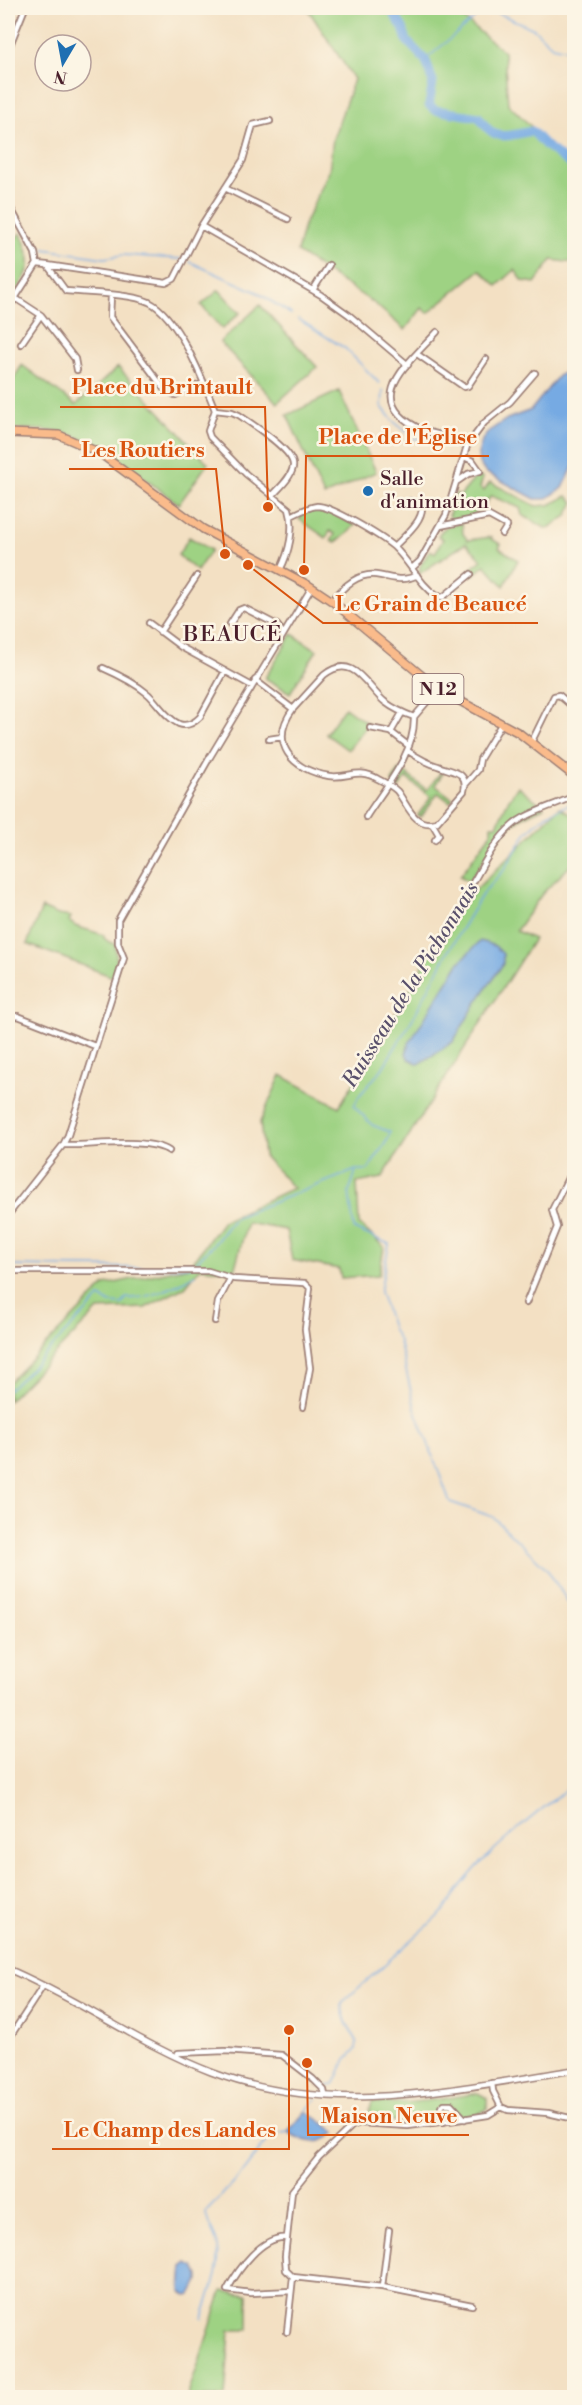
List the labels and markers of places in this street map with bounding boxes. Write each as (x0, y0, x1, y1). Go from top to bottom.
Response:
callout: Place du Brintault (60, 368, 265, 407)
callout: Place de l'Église (306, 417, 489, 456)
callout: Les Routiers (69, 430, 216, 469)
place label: Salle d'animation (380, 467, 489, 515)
marker: Salle d'animation (361, 484, 375, 498)
callout: Le Grain de Beaucé (323, 584, 538, 623)
callout: Maison Neuve (308, 2096, 469, 2135)
callout: Le Champ des Landes (52, 2110, 289, 2149)

